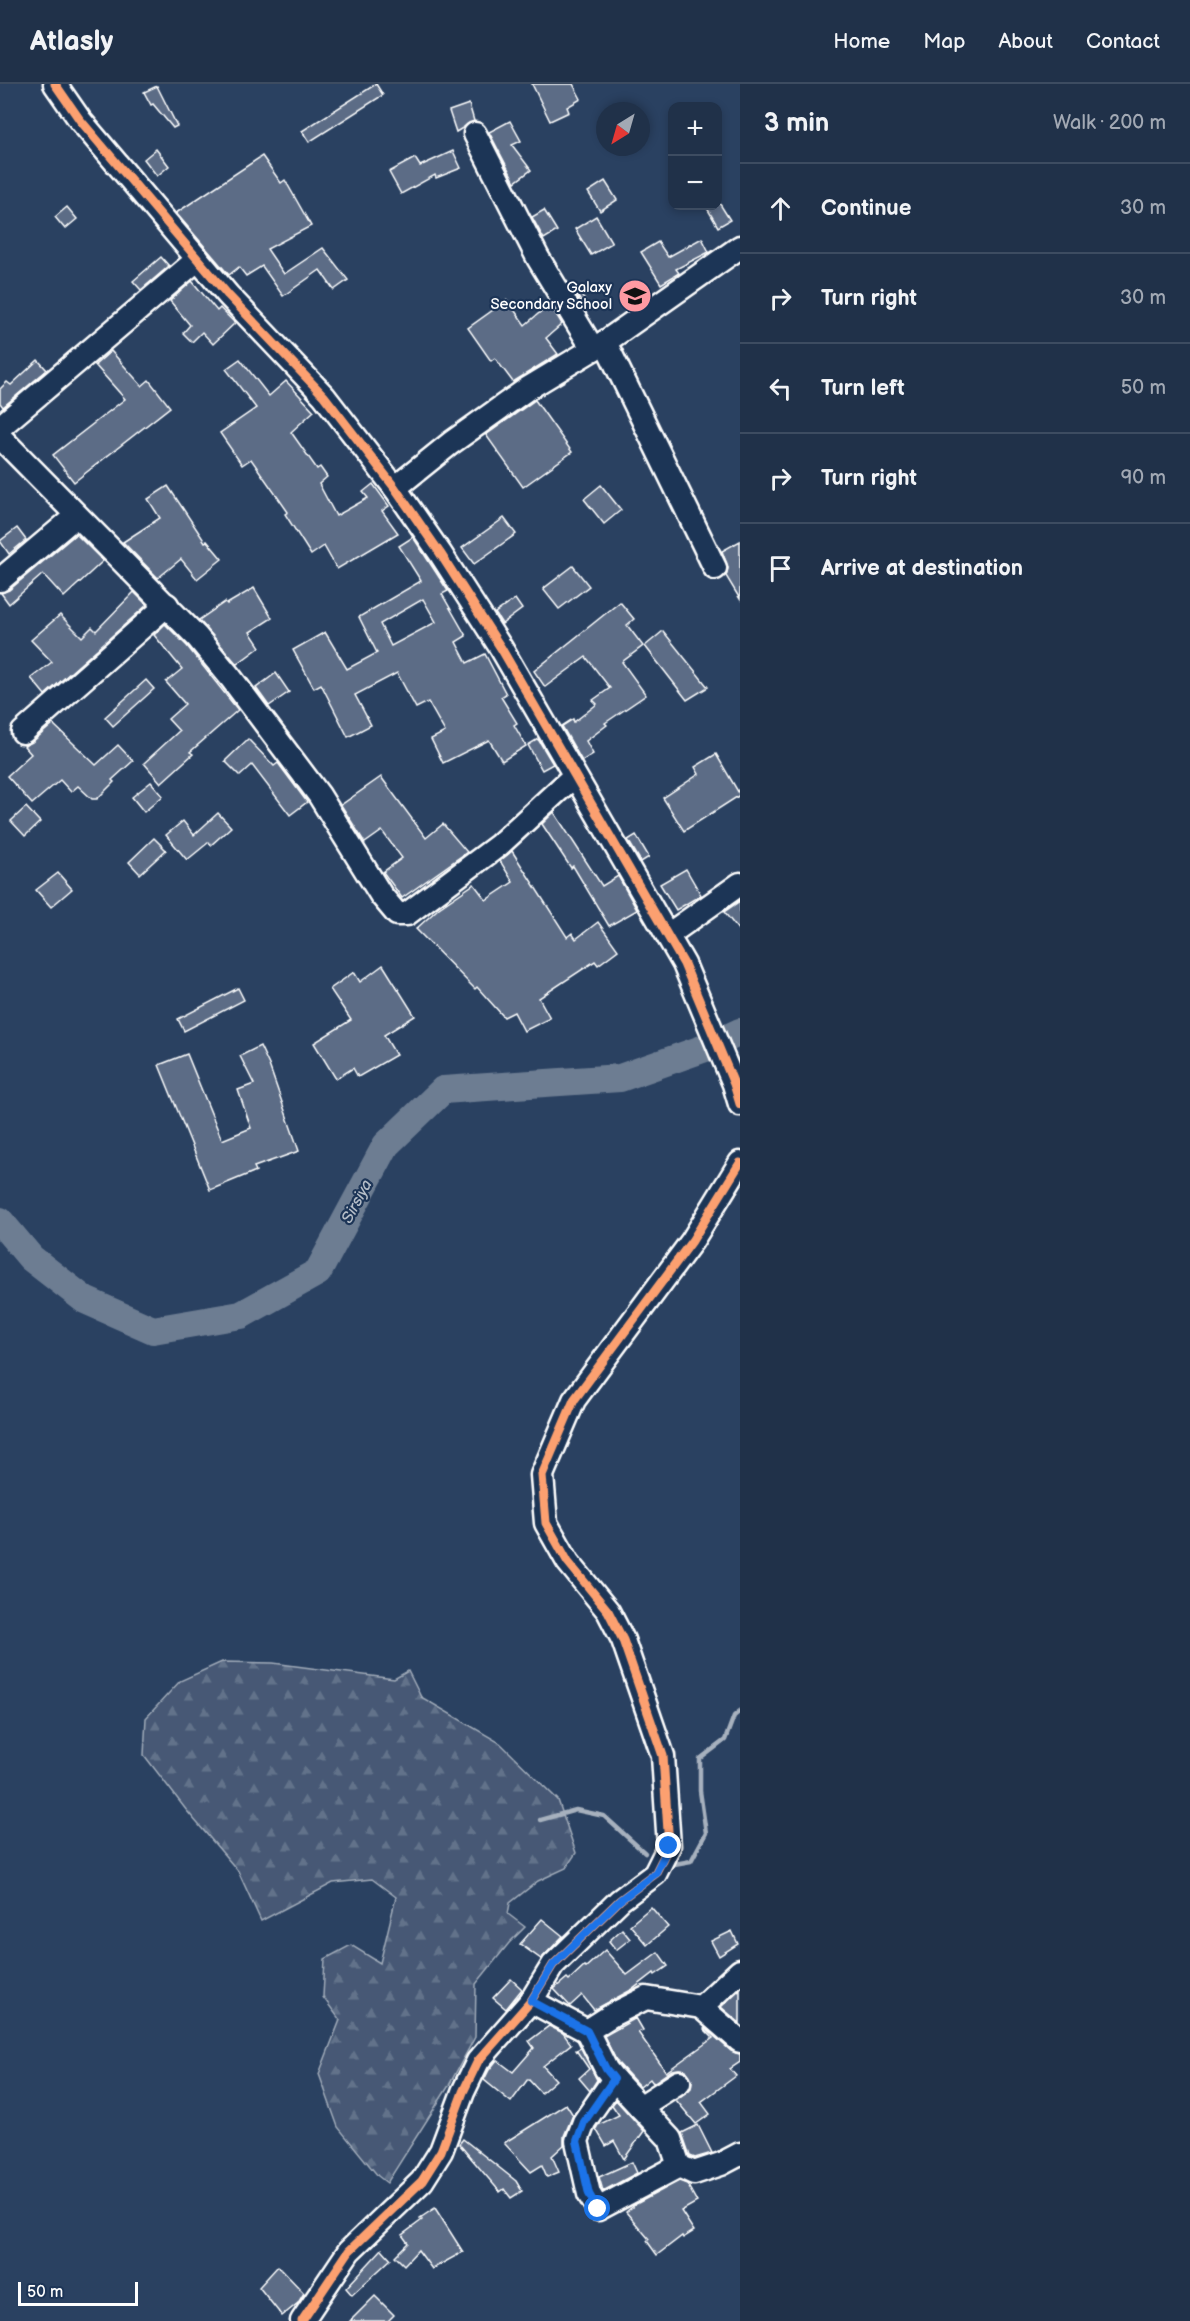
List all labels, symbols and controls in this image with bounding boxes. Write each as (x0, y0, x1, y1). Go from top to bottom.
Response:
text: Atlasly (30, 25, 113, 58)
text: Home (833, 29, 890, 54)
text: Map (923, 29, 965, 54)
text: About (998, 29, 1053, 54)
text: Contact (1086, 29, 1160, 54)
north arrow (596, 102, 650, 156)
map controls (668, 102, 722, 210)
button: + (668, 102, 722, 156)
text: 3 min (764, 108, 829, 139)
text: Walk · 200 m (1053, 111, 1166, 135)
button: − (668, 156, 722, 210)
icon: ahead (764, 192, 797, 225)
text: Continue (821, 195, 911, 222)
text: 30 m (1120, 196, 1166, 220)
place label: Galaxy Secondary School (491, 278, 612, 314)
school or university icon: Galaxy Secondary School (617, 278, 653, 314)
icon: right (764, 282, 797, 315)
text: Turn right (821, 285, 917, 312)
text: 30 m (1120, 286, 1166, 310)
icon: left (764, 372, 797, 405)
text: Turn left (821, 375, 905, 402)
text: 50 m (1121, 376, 1166, 400)
icon: right (764, 462, 797, 495)
text: Turn right (821, 465, 917, 492)
text: 90 m (1121, 466, 1166, 490)
icon: arrive (764, 552, 797, 585)
text: Arrive at destination (821, 555, 1023, 582)
water label: Sirsiya (338, 1177, 377, 1227)
route end (655, 1832, 681, 1858)
route start (584, 2195, 610, 2221)
scale bar (18, 2279, 138, 2306)
text: 50 m (27, 2283, 63, 2302)

